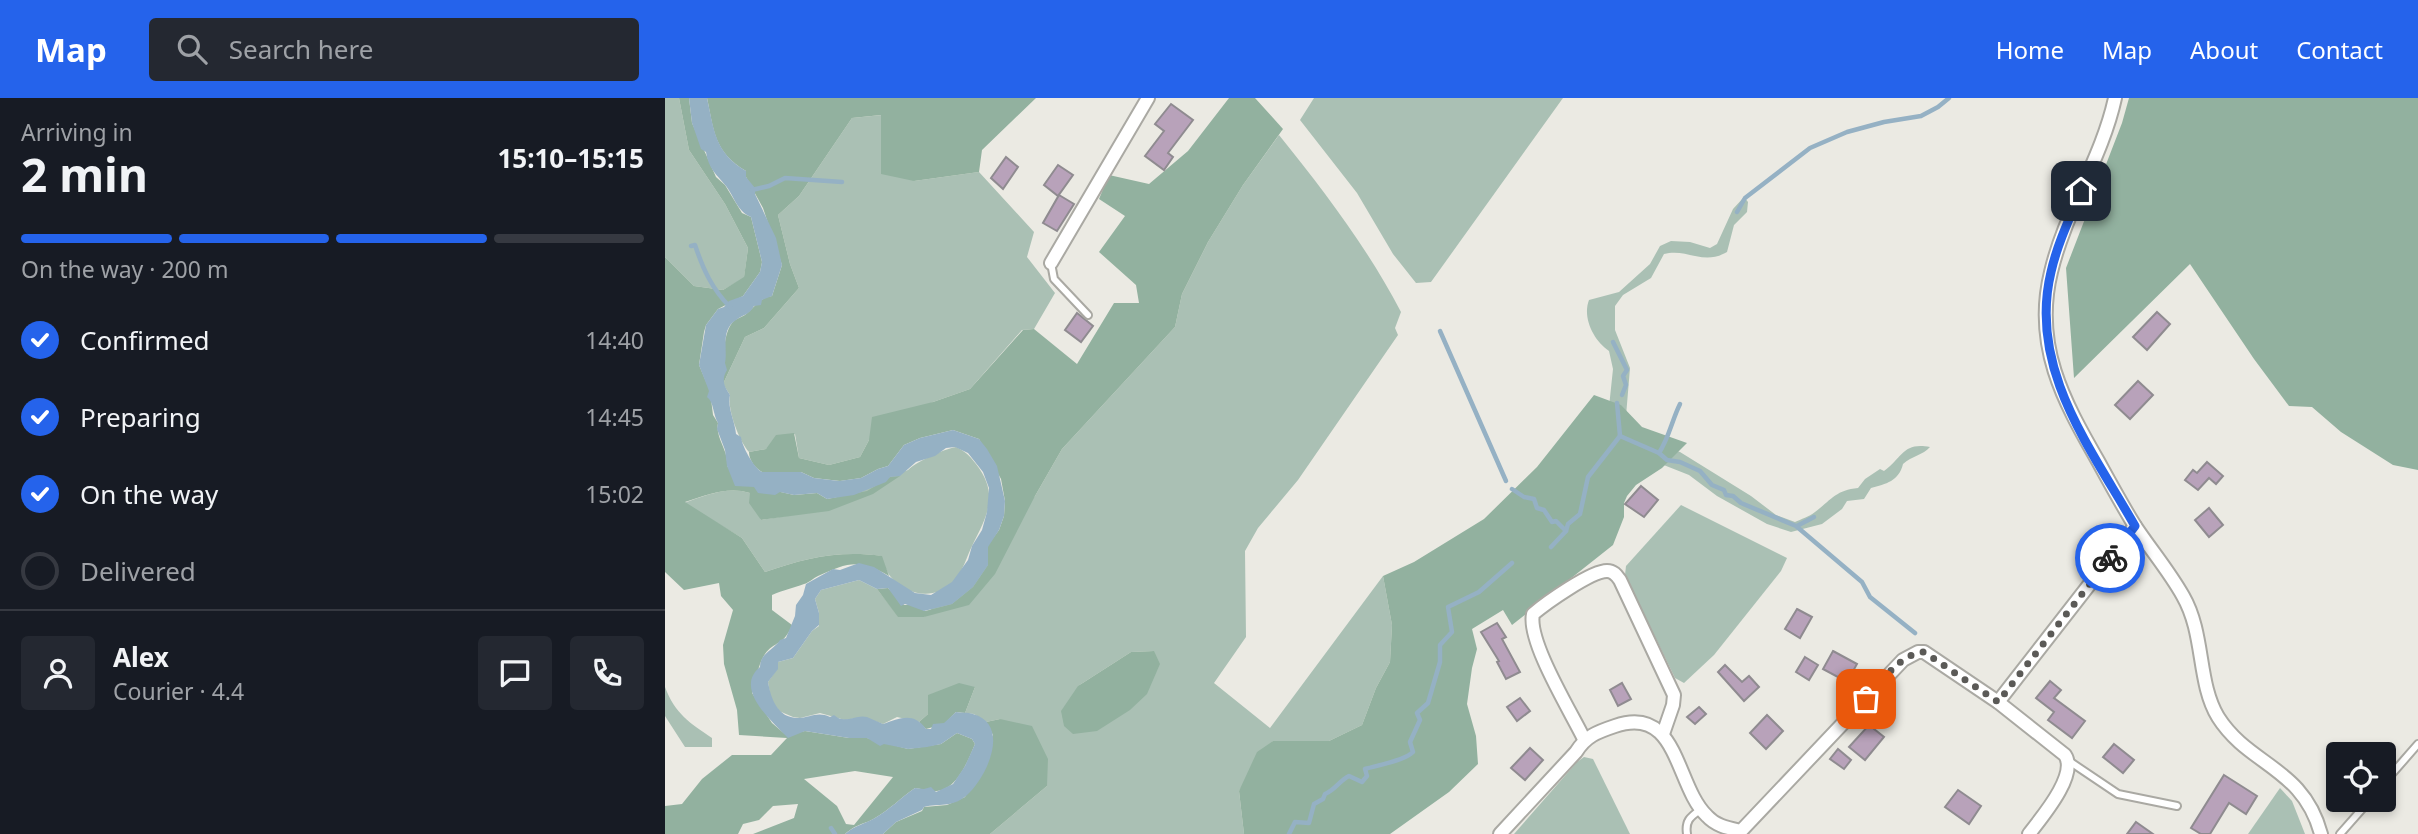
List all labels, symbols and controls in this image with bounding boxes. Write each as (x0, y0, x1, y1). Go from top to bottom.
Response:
search box (149, 18, 639, 81)
text: Map (35, 27, 107, 72)
icon: search (173, 30, 211, 68)
text: Search here (229, 31, 373, 67)
text: Home (1996, 33, 2064, 66)
text: Map (2102, 33, 2152, 66)
text: About (2190, 33, 2258, 66)
text: Contact (2296, 33, 2383, 66)
text: Arriving in (21, 116, 133, 148)
text: 15:10–15:15 (497, 140, 644, 176)
text: 2 min (21, 143, 148, 205)
pin (2051, 161, 2111, 221)
icon: home (2062, 172, 2100, 210)
text: On the way · 200 m (21, 253, 228, 285)
icon: check (21, 321, 59, 359)
text: Confirmed (80, 322, 210, 358)
text: 14:40 (585, 324, 644, 356)
icon: check (21, 398, 59, 436)
text: Preparing (80, 399, 201, 435)
text: 14:45 (585, 401, 644, 433)
icon: check (21, 475, 59, 513)
text: On the way (80, 476, 218, 512)
text: 15:02 (585, 478, 644, 510)
courier (2075, 523, 2145, 593)
icon: bike (2091, 539, 2129, 577)
text: Delivered (80, 553, 196, 589)
button: person (21, 636, 95, 710)
button: chat (478, 636, 552, 710)
button: phone (570, 636, 644, 710)
text: Alex (113, 639, 169, 675)
pin (1836, 669, 1896, 729)
text: Courier · 4.4 (113, 675, 244, 707)
icon: bag (1847, 680, 1885, 718)
map controls (2326, 742, 2396, 812)
button: locate (2326, 742, 2396, 812)

